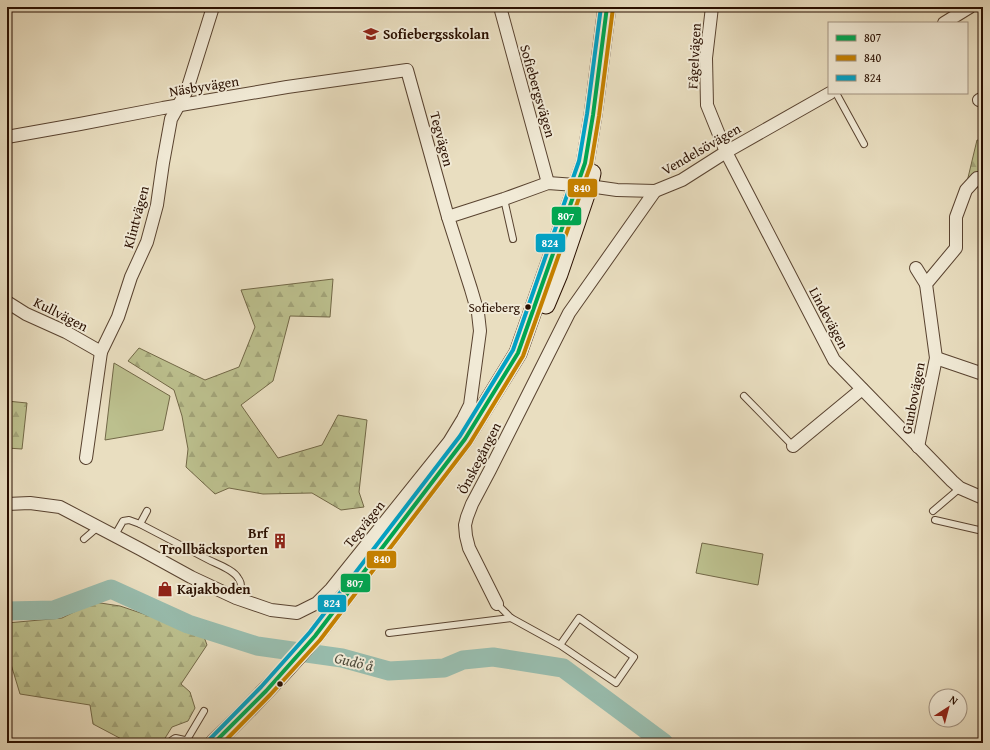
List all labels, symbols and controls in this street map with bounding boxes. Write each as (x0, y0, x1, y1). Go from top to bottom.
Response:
street label: Fågelvägen (682, 22, 706, 89)
legend (828, 22, 968, 94)
place label: Sofiebergsskolan (383, 24, 490, 44)
school or university icon: Sofiebergsskolan (362, 25, 380, 43)
text: 807 (864, 29, 882, 46)
street label: Sofiebergsvägen (515, 42, 561, 140)
text: 840 (864, 49, 882, 66)
text: 824 (864, 69, 882, 86)
street label: Näsbyvägen (168, 71, 241, 101)
street label: Tegvägen (425, 109, 459, 169)
street label: Vendelsövägen (658, 118, 744, 180)
line badge: 840 (567, 178, 598, 198)
text: 840 (573, 180, 591, 196)
street label: Klintvägen (118, 183, 154, 250)
line badge: 807 (551, 206, 582, 226)
text: 807 (557, 208, 575, 224)
line badge: 824 (535, 233, 566, 253)
text: 824 (541, 235, 559, 251)
street label: Lindevägen (804, 283, 854, 353)
street label: Kullvägen (30, 292, 92, 336)
place label: Sofieberg (468, 298, 521, 317)
marker: Sofieberg (523, 302, 533, 312)
street label: Gunbovägen (896, 360, 930, 436)
street label: Önskegången (452, 419, 506, 497)
street label: Tegvägen (339, 496, 389, 552)
place label: Brf Trollbäcksporten (160, 523, 270, 559)
building icon: Brf Trollbäcksporten (271, 532, 289, 550)
line badge: 840 (366, 550, 397, 569)
text: 840 (373, 551, 391, 567)
line badge: 807 (340, 573, 371, 593)
text: 807 (346, 575, 364, 591)
place label: Kajakboden (177, 579, 251, 599)
shop icon: Kajakboden (156, 580, 174, 598)
line badge: 824 (317, 594, 347, 613)
text: 824 (323, 595, 341, 611)
water label: Gudö å (333, 647, 376, 676)
unlabelled marker (275, 679, 285, 689)
north arrow (928, 688, 968, 728)
text: N (946, 691, 962, 709)

